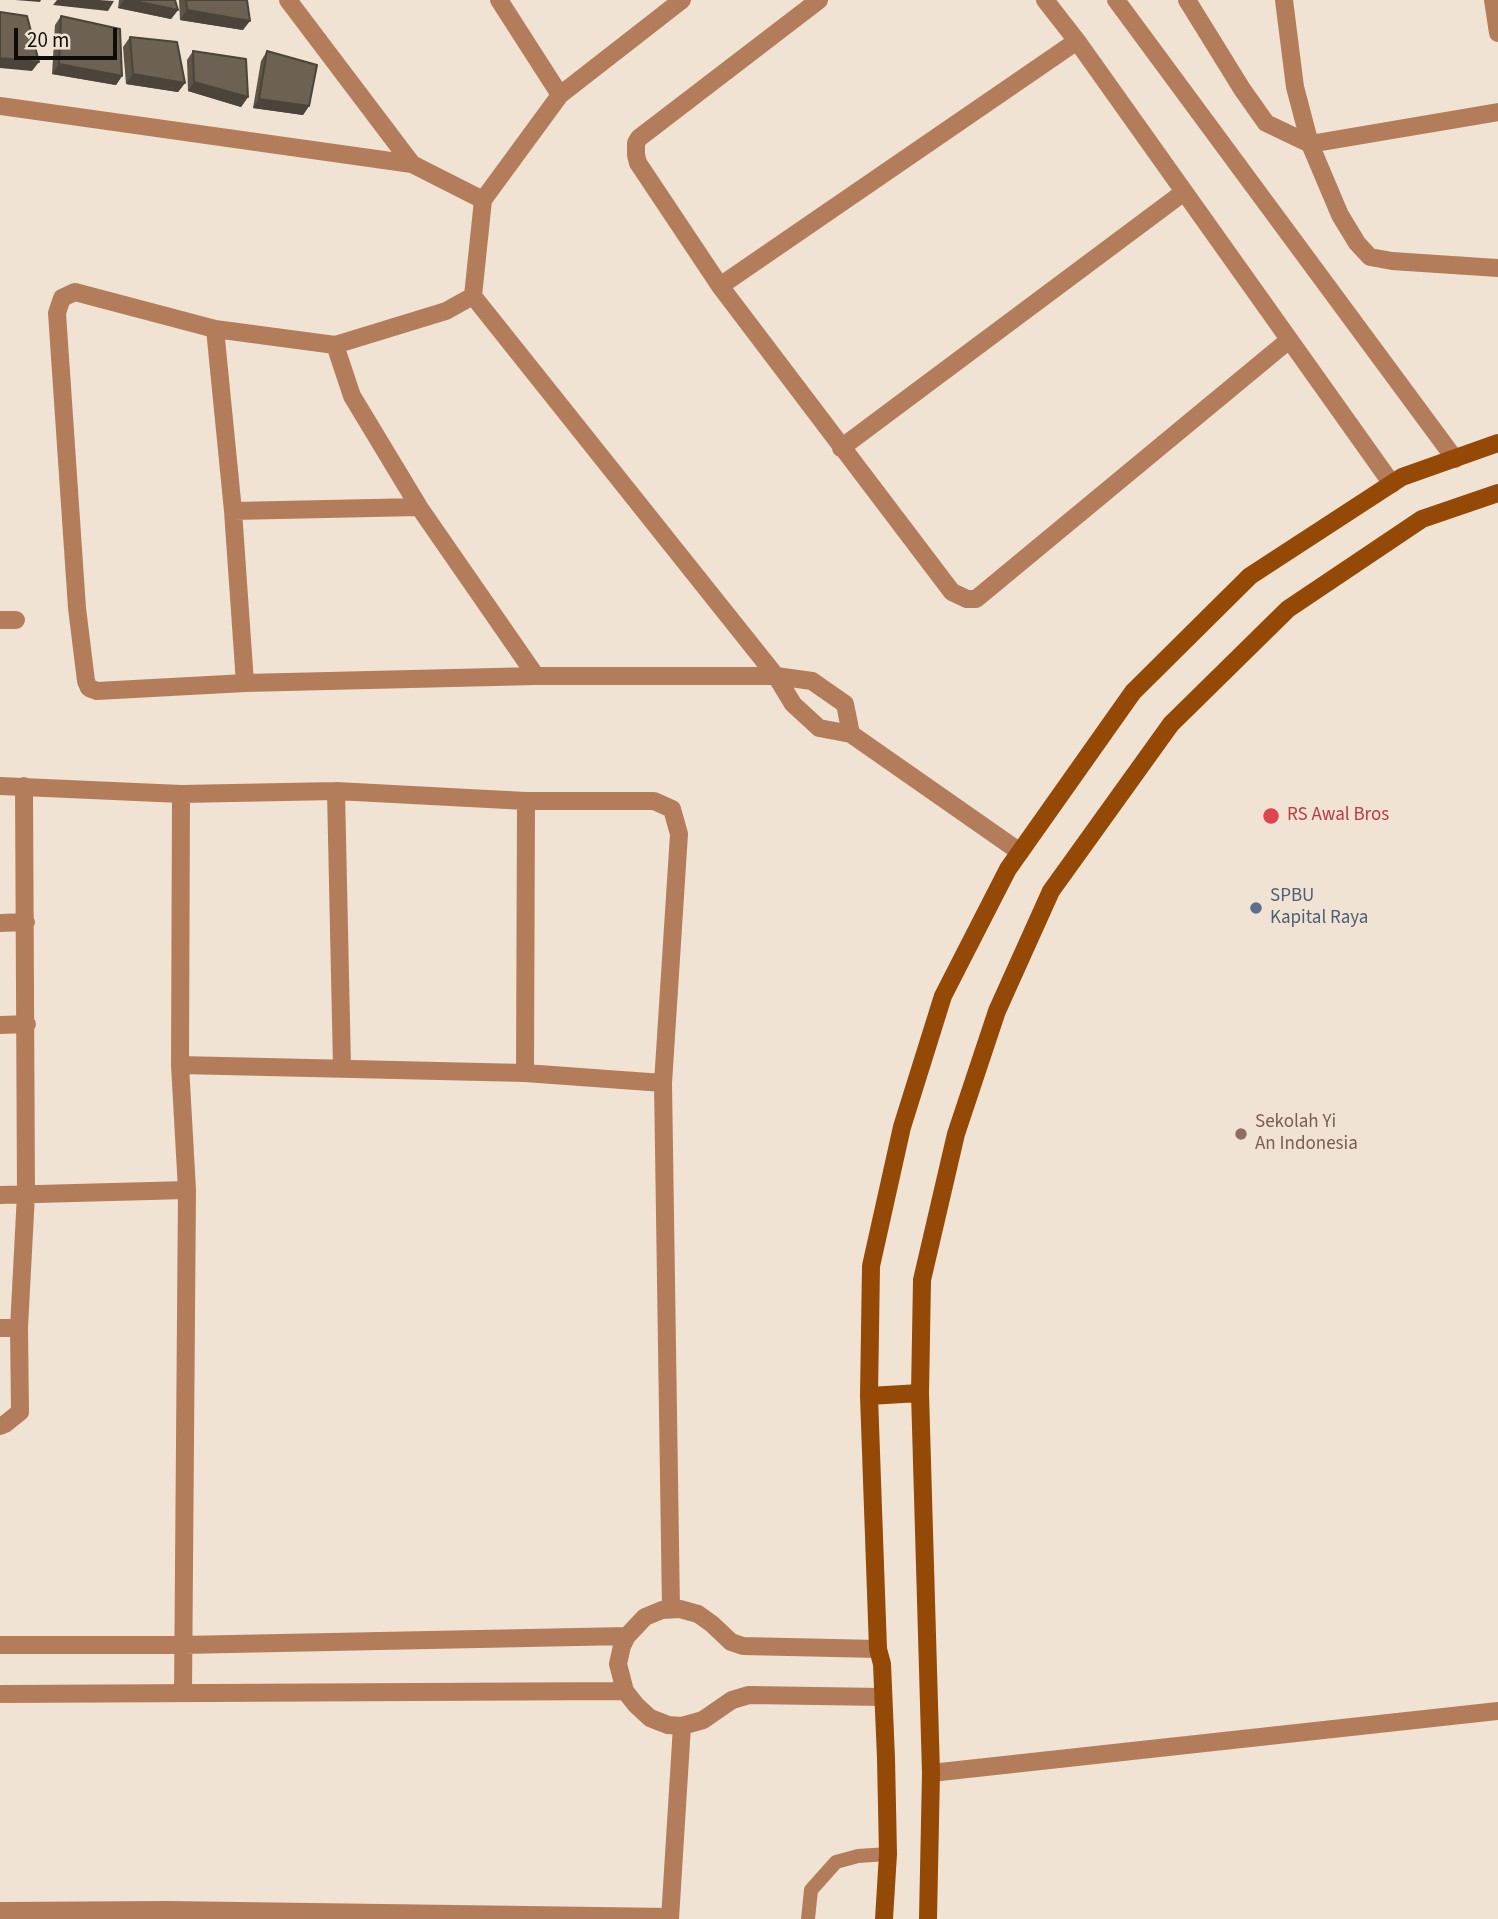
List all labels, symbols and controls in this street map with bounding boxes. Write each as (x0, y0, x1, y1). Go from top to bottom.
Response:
scale bar (18, 14, 121, 58)
text: 20 m (27, 25, 69, 55)
place label: RS Awal Bros (1287, 805, 1389, 827)
marker: RS Awal Bros (1261, 806, 1281, 826)
place label: SPBU Kapital Raya (1270, 886, 1368, 930)
marker: SPBU Kapital Raya (1248, 900, 1264, 916)
place label: Sekolah Yi An Indonesia (1255, 1112, 1358, 1156)
marker: Sekolah Yi An Indonesia (1233, 1126, 1249, 1142)

